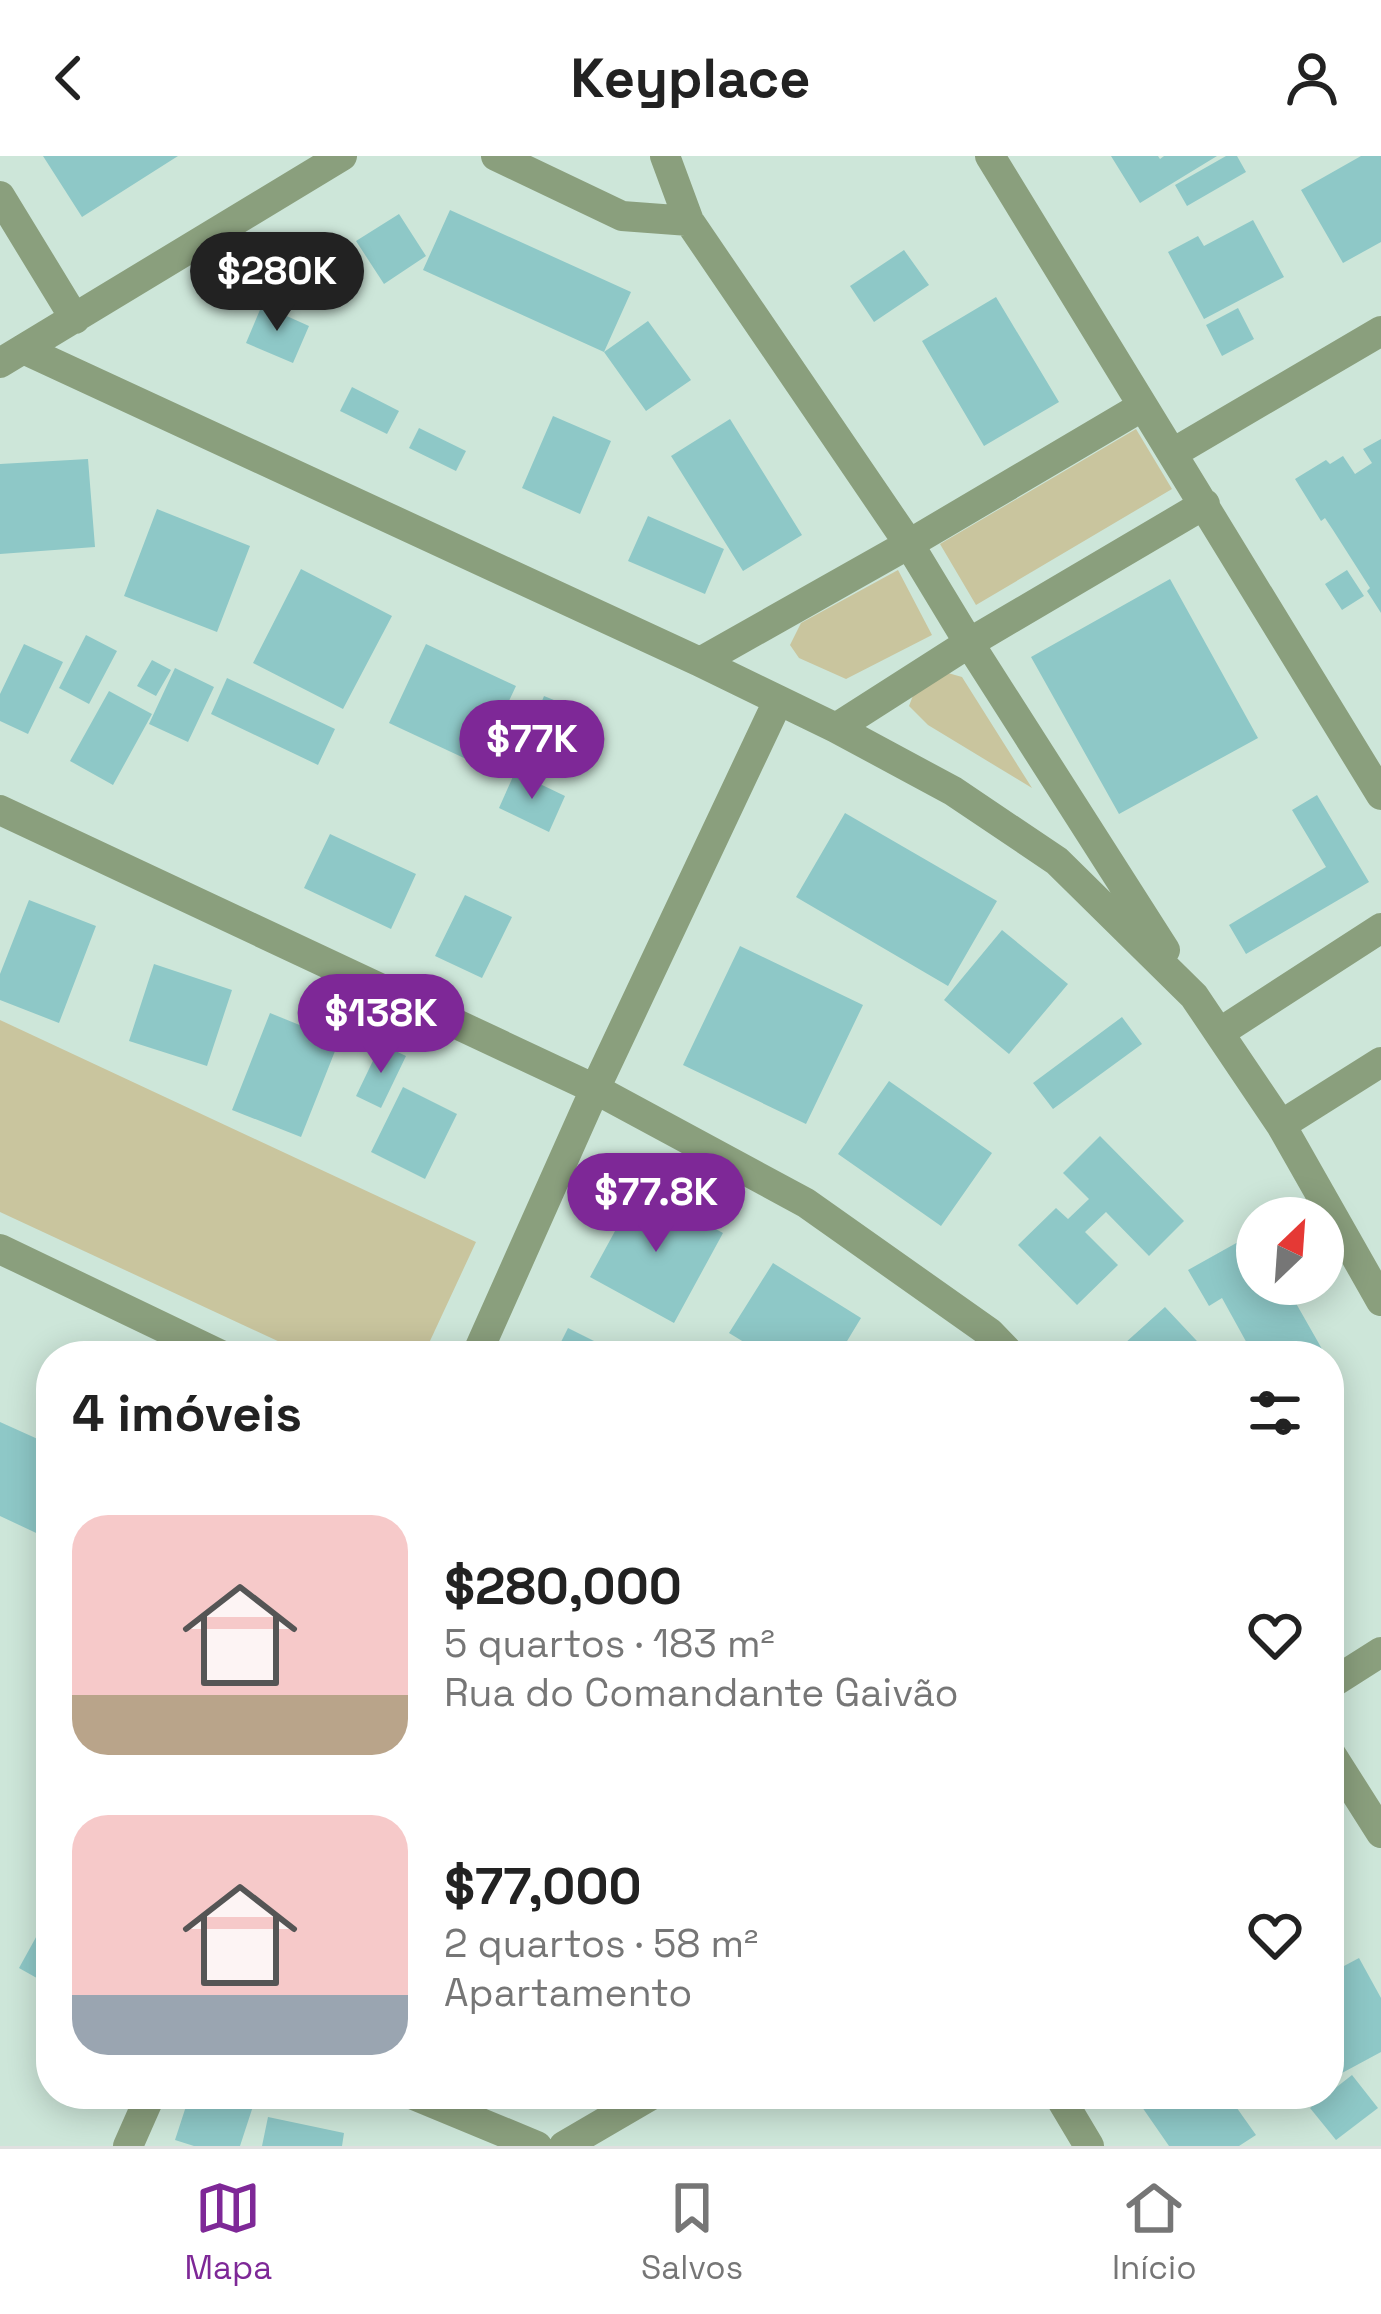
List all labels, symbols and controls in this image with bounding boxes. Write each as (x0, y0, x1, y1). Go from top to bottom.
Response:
text: Keyplace (571, 44, 810, 113)
icon: back (36, 45, 102, 111)
icon: person (1279, 45, 1345, 111)
pin: $280K (193, 232, 361, 334)
text: $280K (217, 246, 337, 295)
pin: $77K (461, 700, 603, 802)
text: $77K (486, 714, 578, 763)
pin: $138K (297, 974, 465, 1076)
text: $138K (325, 988, 437, 1037)
pin: $77.8K (558, 1153, 754, 1255)
text: $77.8K (594, 1167, 718, 1216)
north arrow (1236, 1197, 1344, 1305)
map controls (1236, 1197, 1344, 1305)
icon: filters (1242, 1380, 1308, 1446)
text: 4 imóveis (72, 1381, 302, 1446)
text: $280,000 (444, 1554, 682, 1619)
icon: home (168, 1563, 312, 1707)
icon: heart (1242, 1602, 1308, 1668)
text: 5 quartos · 183 m² (444, 1619, 775, 1668)
text: Rua do Comandante Gaivão (444, 1668, 959, 1717)
text: $77,000 (444, 1854, 641, 1919)
icon: home (168, 1863, 312, 2007)
icon: heart (1242, 1902, 1308, 1968)
text: 2 quartos · 58 m² (444, 1919, 758, 1968)
text: Apartamento (444, 1968, 692, 2017)
tab: Mapa (184, 2175, 272, 2289)
tab: Salvos (641, 2175, 743, 2289)
tab: Início (1112, 2175, 1197, 2289)

